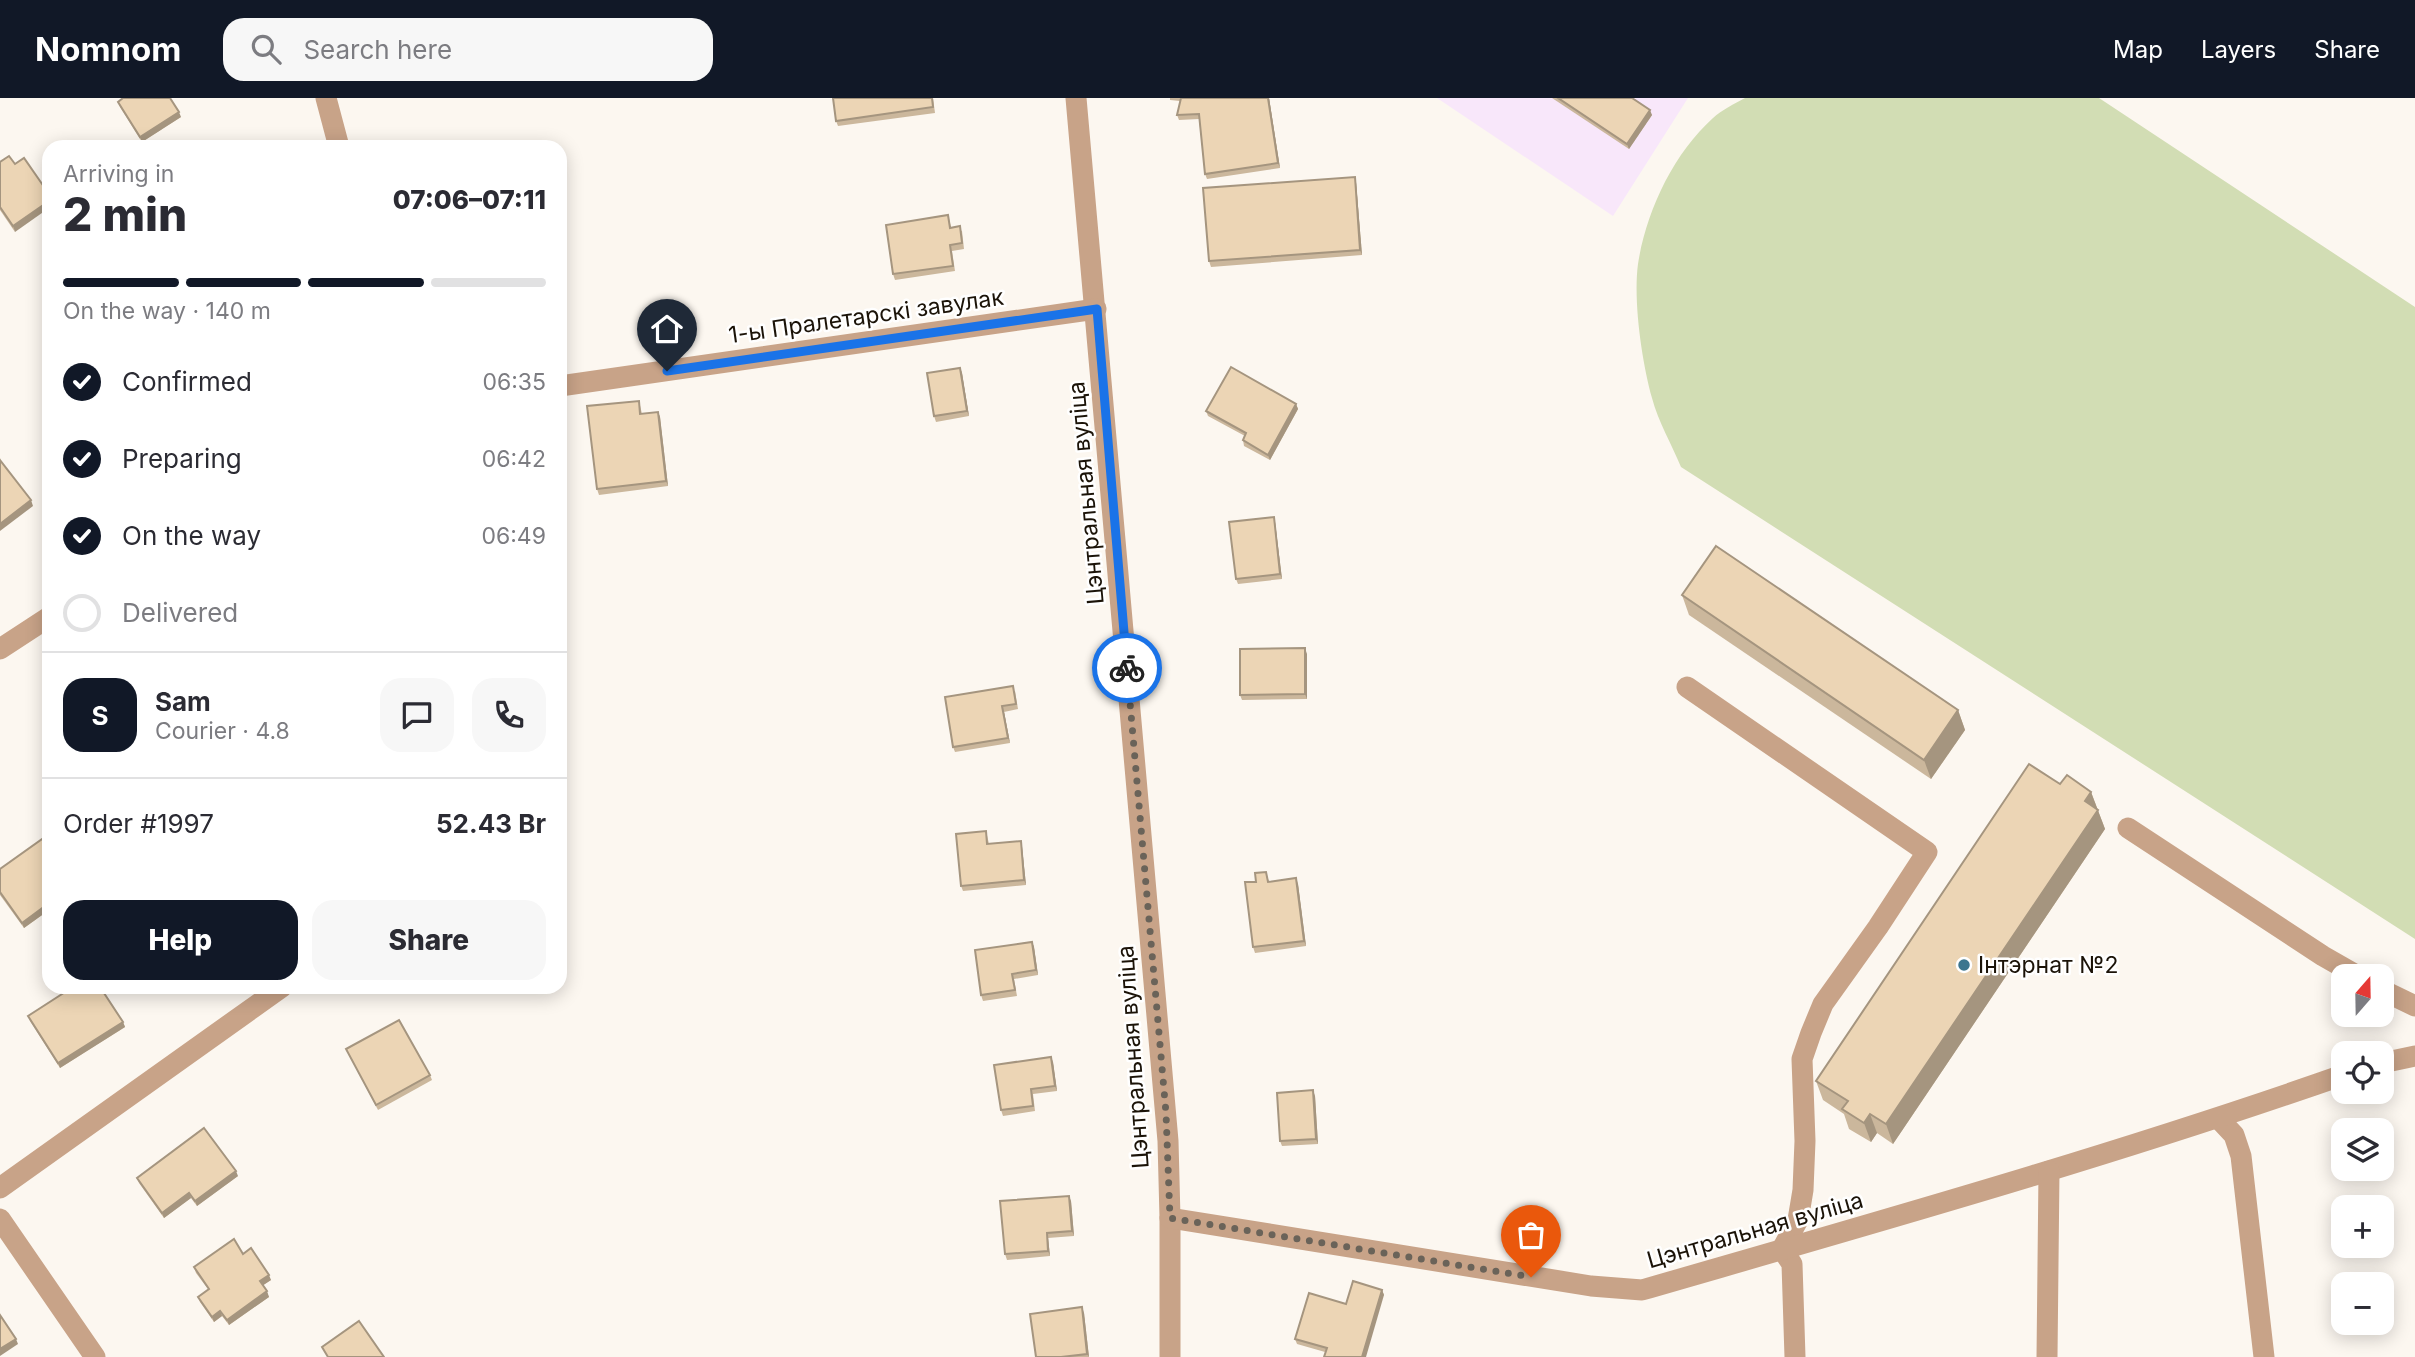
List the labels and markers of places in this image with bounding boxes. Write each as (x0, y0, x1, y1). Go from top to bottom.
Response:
pin (637, 299, 697, 371)
place label: Інтэрнат №2 (1978, 951, 2118, 979)
marker: Інтэрнат №2 (1956, 957, 1972, 973)
pin (1501, 1205, 1561, 1277)

